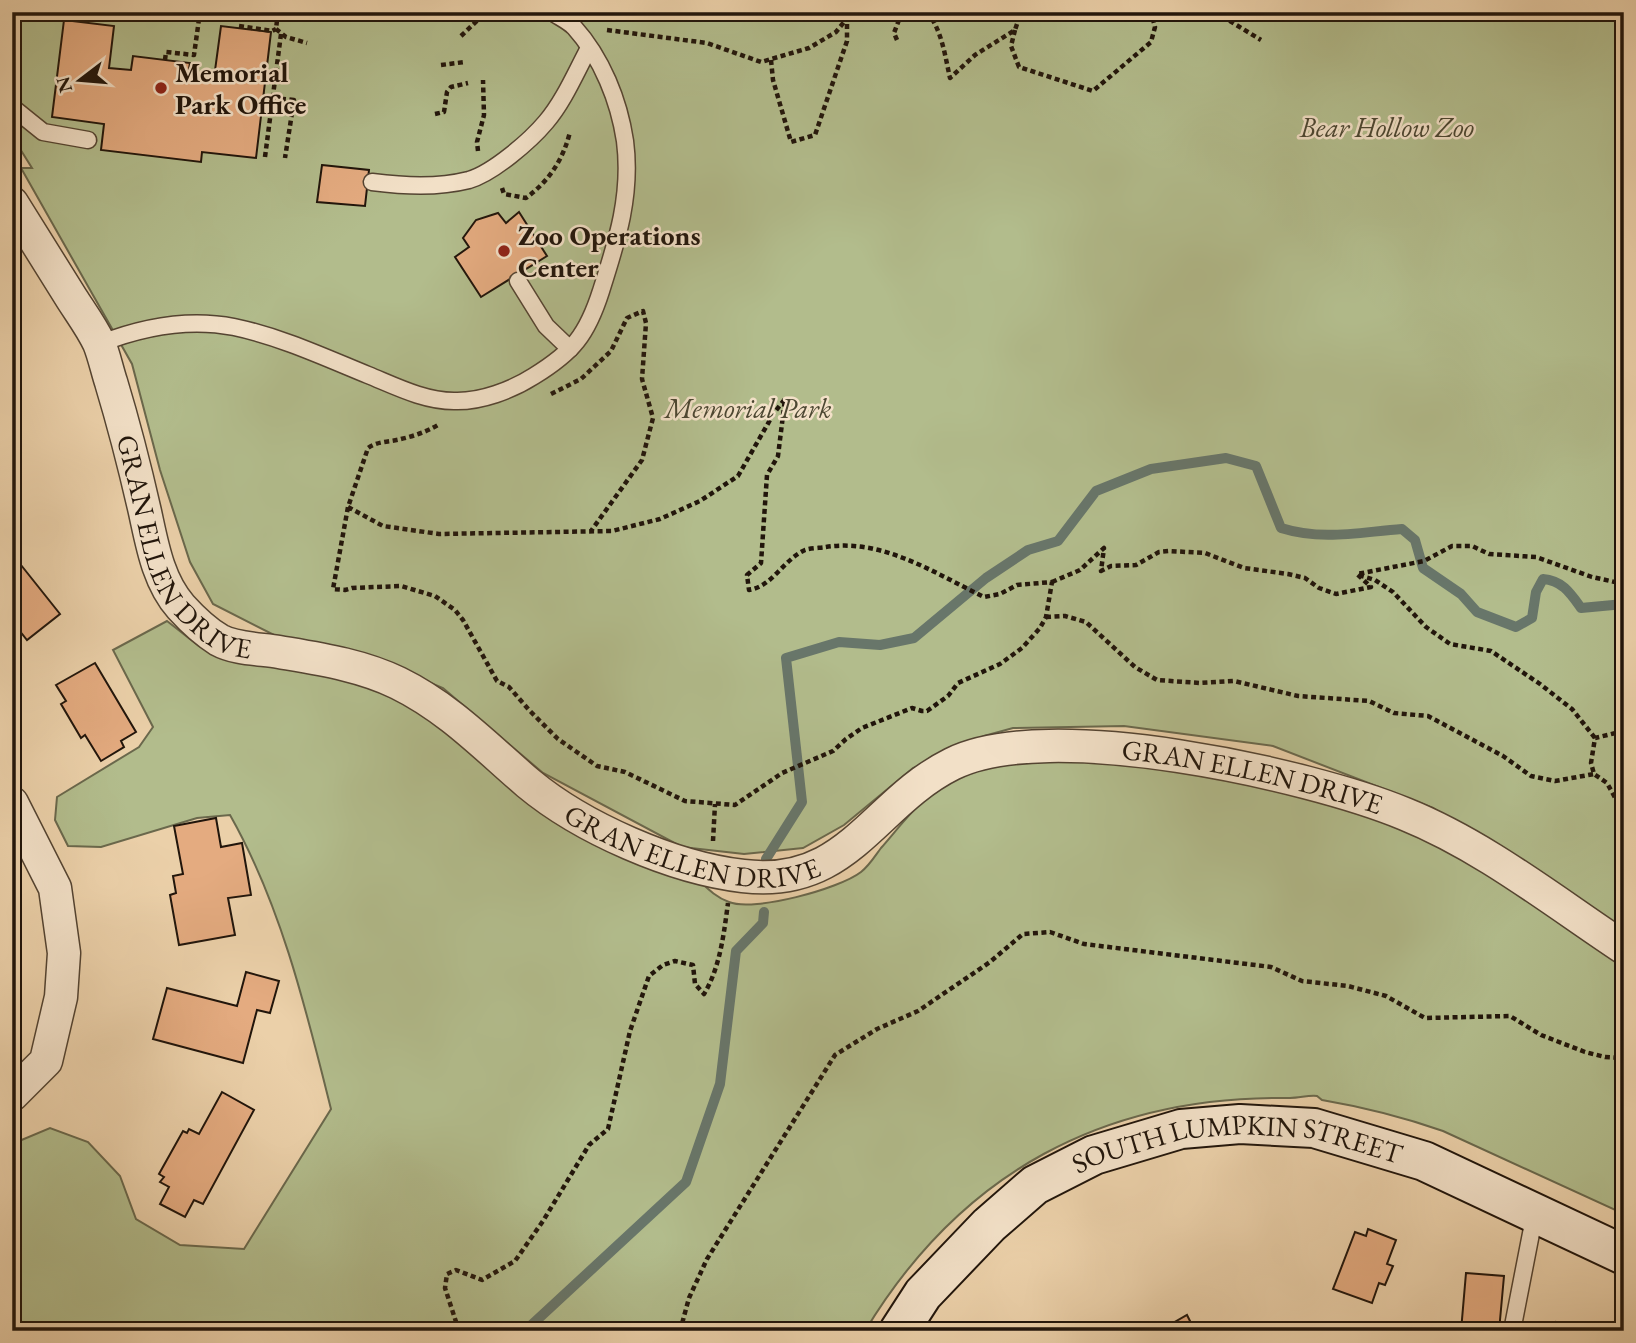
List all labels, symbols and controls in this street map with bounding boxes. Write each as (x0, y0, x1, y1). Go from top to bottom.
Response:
north arrow (46, 46, 116, 116)
place label: Memorial Park Office (175, 54, 307, 122)
text: N (50, 73, 78, 95)
marker: Memorial Park Office (153, 80, 169, 96)
park label: Bear Hollow Zoo (1299, 109, 1475, 145)
place label: Zoo Operations Center (518, 217, 701, 285)
marker: Zoo Operations Center (496, 243, 512, 259)
park label: Memorial Park (663, 390, 832, 426)
street label: GRAN ELLEN DRIVE (109, 431, 254, 667)
street label: GRAN ELLEN DRIVE (1120, 731, 1388, 822)
street label: GRAN ELLEN DRIVE (558, 796, 826, 895)
street label: SOUTH LUMPKIN STREET (1065, 1105, 1407, 1181)

